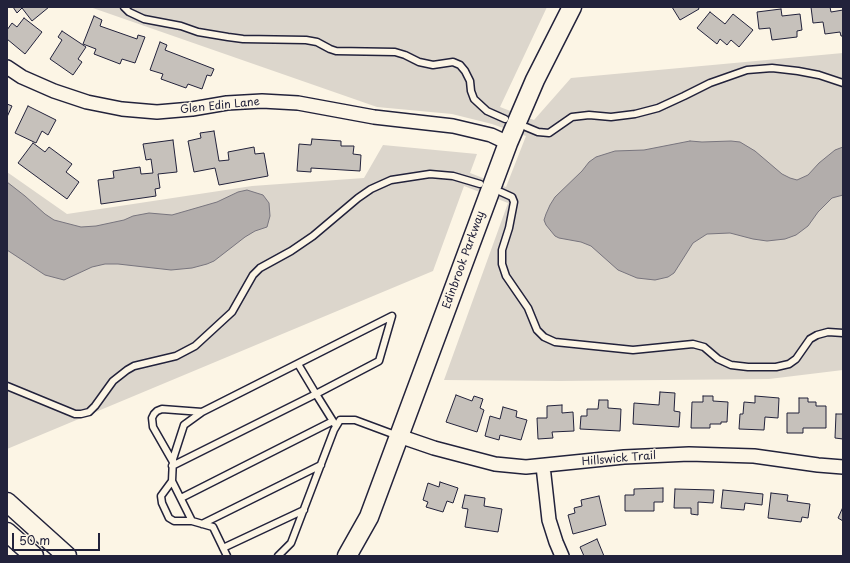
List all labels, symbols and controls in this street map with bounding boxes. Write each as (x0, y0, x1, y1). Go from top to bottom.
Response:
street label: Glen Edin Lane (180, 95, 260, 117)
street label: Edinbrook Parkway (440, 209, 488, 311)
street label: Hillswick Trail (581, 449, 657, 469)
scale bar (14, 525, 102, 551)
text: 50 m (19, 531, 50, 549)

